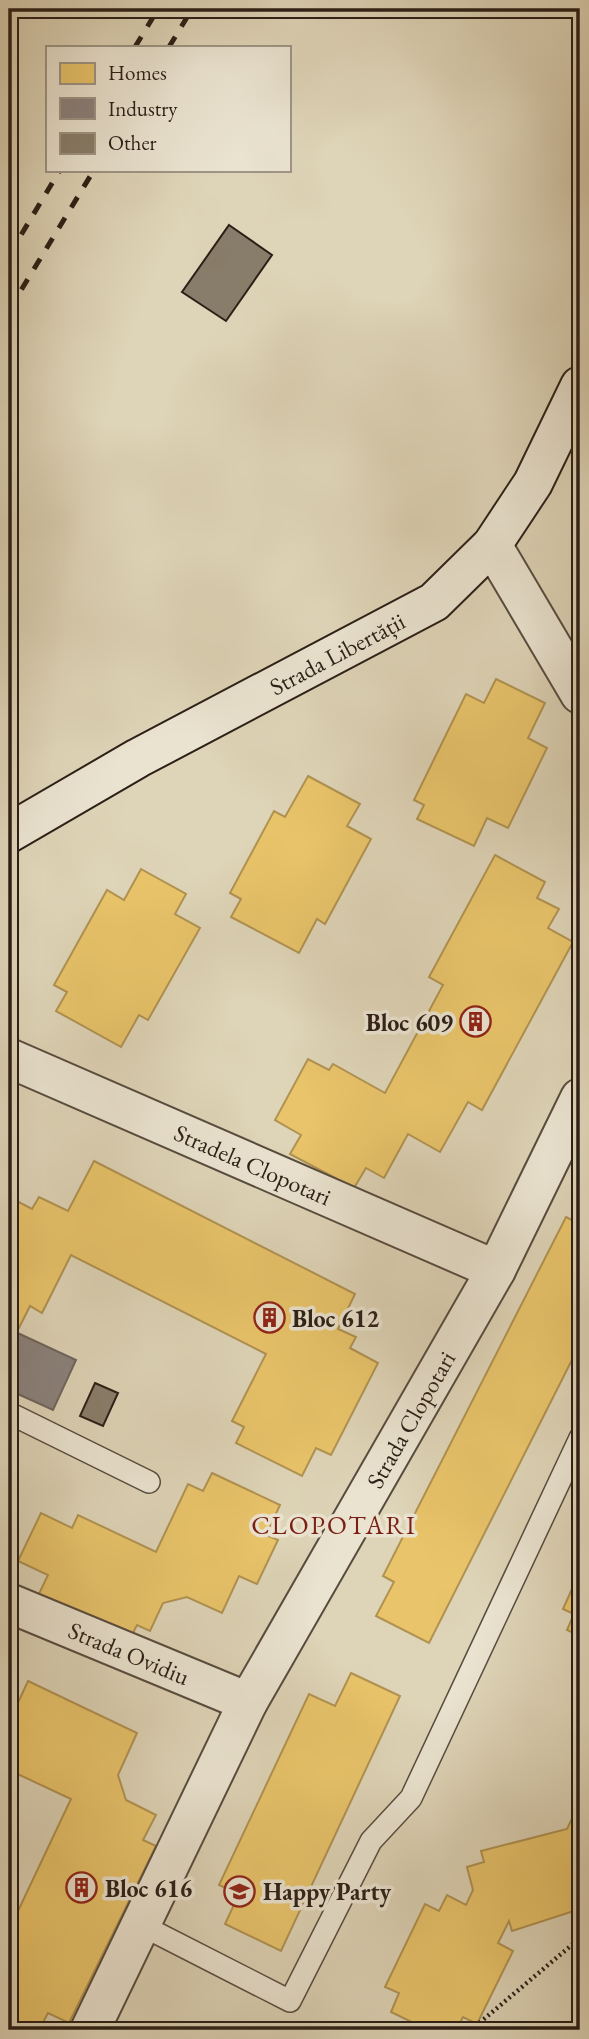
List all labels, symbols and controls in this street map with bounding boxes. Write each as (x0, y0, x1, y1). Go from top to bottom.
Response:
legend (46, 46, 290, 172)
text: Homes (108, 59, 167, 86)
text: Industry (108, 95, 178, 122)
text: Other (108, 129, 157, 156)
street label: Strada Libertății (264, 605, 410, 702)
building icon: Bloc 609 (459, 1005, 493, 1039)
place label: Bloc 609 (366, 1007, 453, 1038)
street label: Stradela Clopotari (170, 1116, 336, 1212)
building icon: Bloc 612 (252, 1301, 286, 1335)
place label: Bloc 612 (292, 1303, 379, 1334)
street label: Strada Clopotari (359, 1345, 462, 1493)
district label: CLOPOTARI (251, 1508, 417, 1542)
street label: Strada Ovidiu (64, 1614, 195, 1692)
building icon: Bloc 616 (65, 1871, 99, 1905)
place label: Bloc 616 (105, 1873, 192, 1904)
school or university icon: Happy Party (223, 1874, 257, 1908)
place label: Happy Party (263, 1876, 391, 1908)

